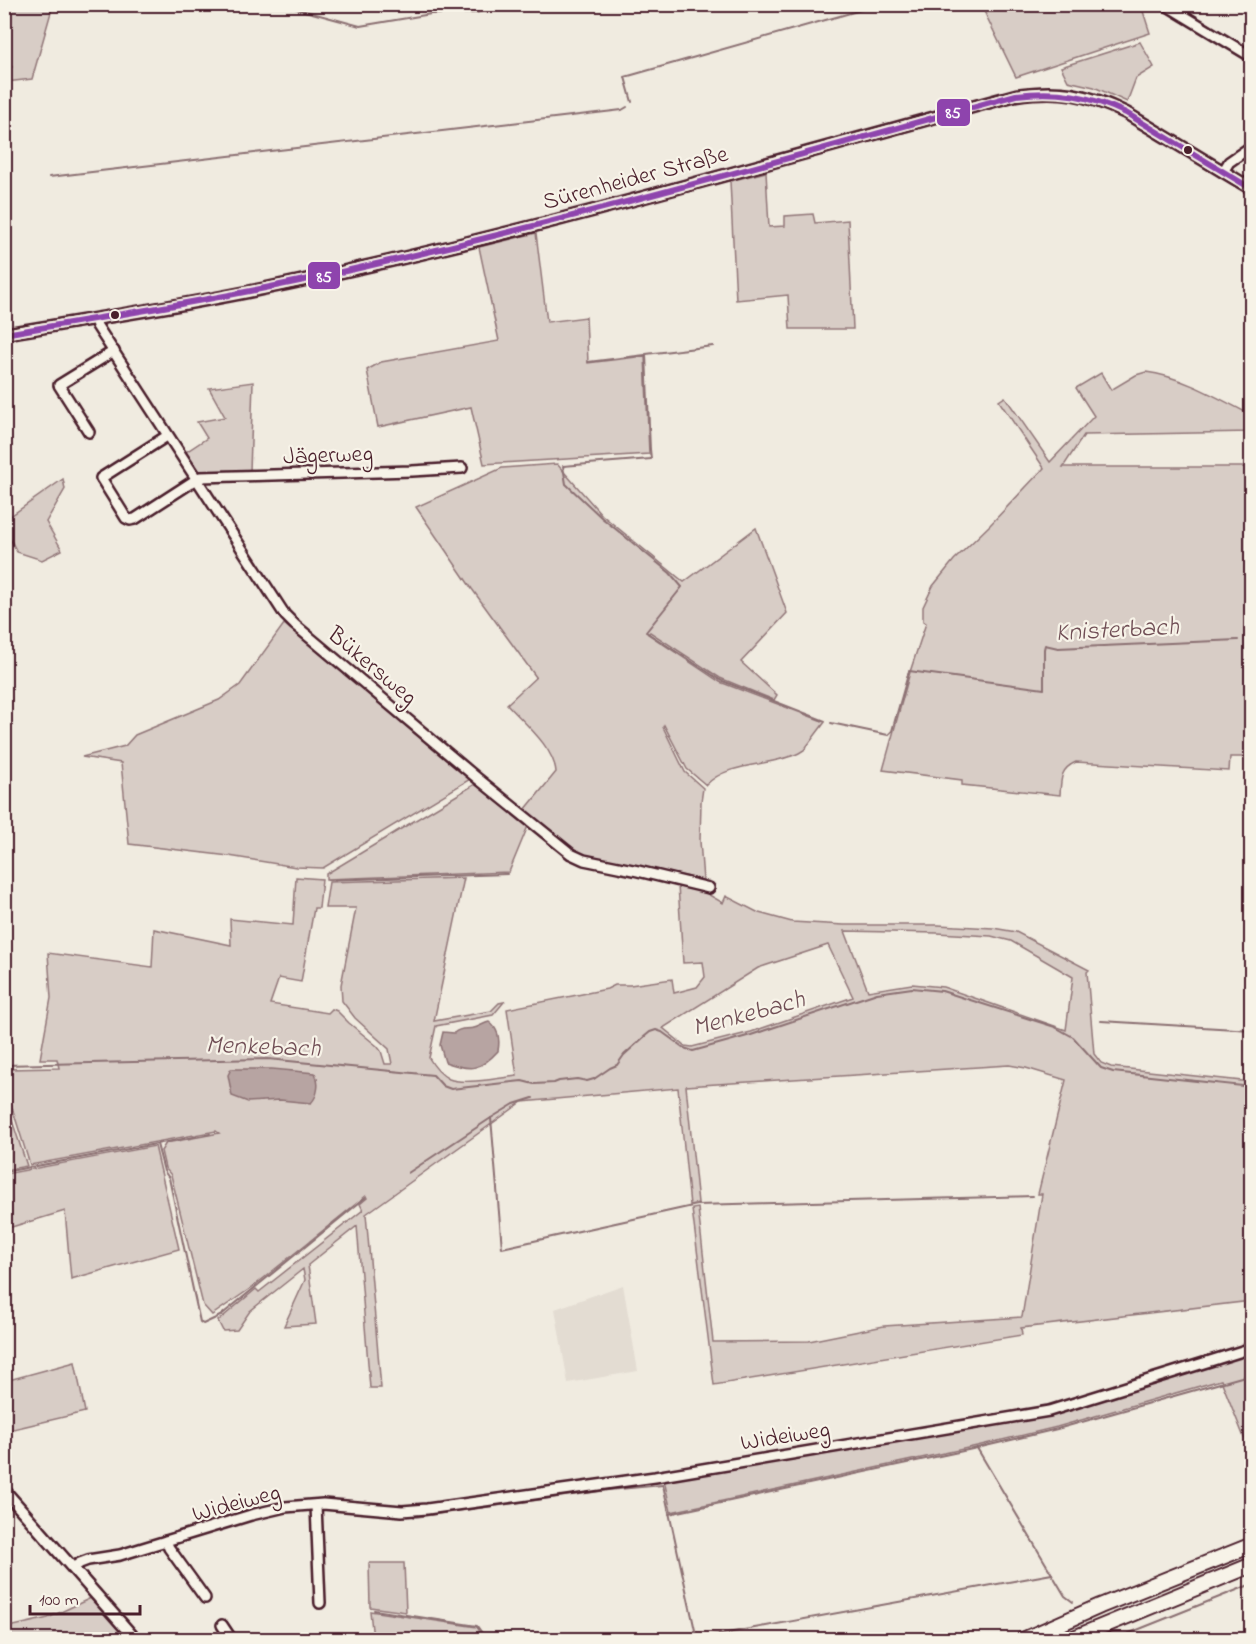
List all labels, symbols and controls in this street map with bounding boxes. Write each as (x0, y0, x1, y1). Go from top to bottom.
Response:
line badge: 85 (936, 98, 971, 127)
text: 85 (944, 102, 961, 126)
street label: Sürenheider Straße (539, 138, 732, 221)
unlabelled marker (1182, 144, 1194, 156)
line badge: 85 (307, 261, 341, 290)
text: 85 (315, 266, 332, 290)
unlabelled marker (109, 309, 121, 321)
street label: Jägerweg (282, 437, 374, 476)
water label: Knisterbach (1055, 609, 1180, 653)
street label: Bükersweg (318, 618, 424, 715)
water label: Menkebach (688, 982, 810, 1048)
water label: Menkebach (205, 1027, 322, 1069)
street label: Wideiweg (738, 1413, 833, 1462)
street label: Wideiweg (189, 1476, 285, 1533)
scale bar (30, 1578, 140, 1616)
text: 100 m (39, 1588, 79, 1614)

